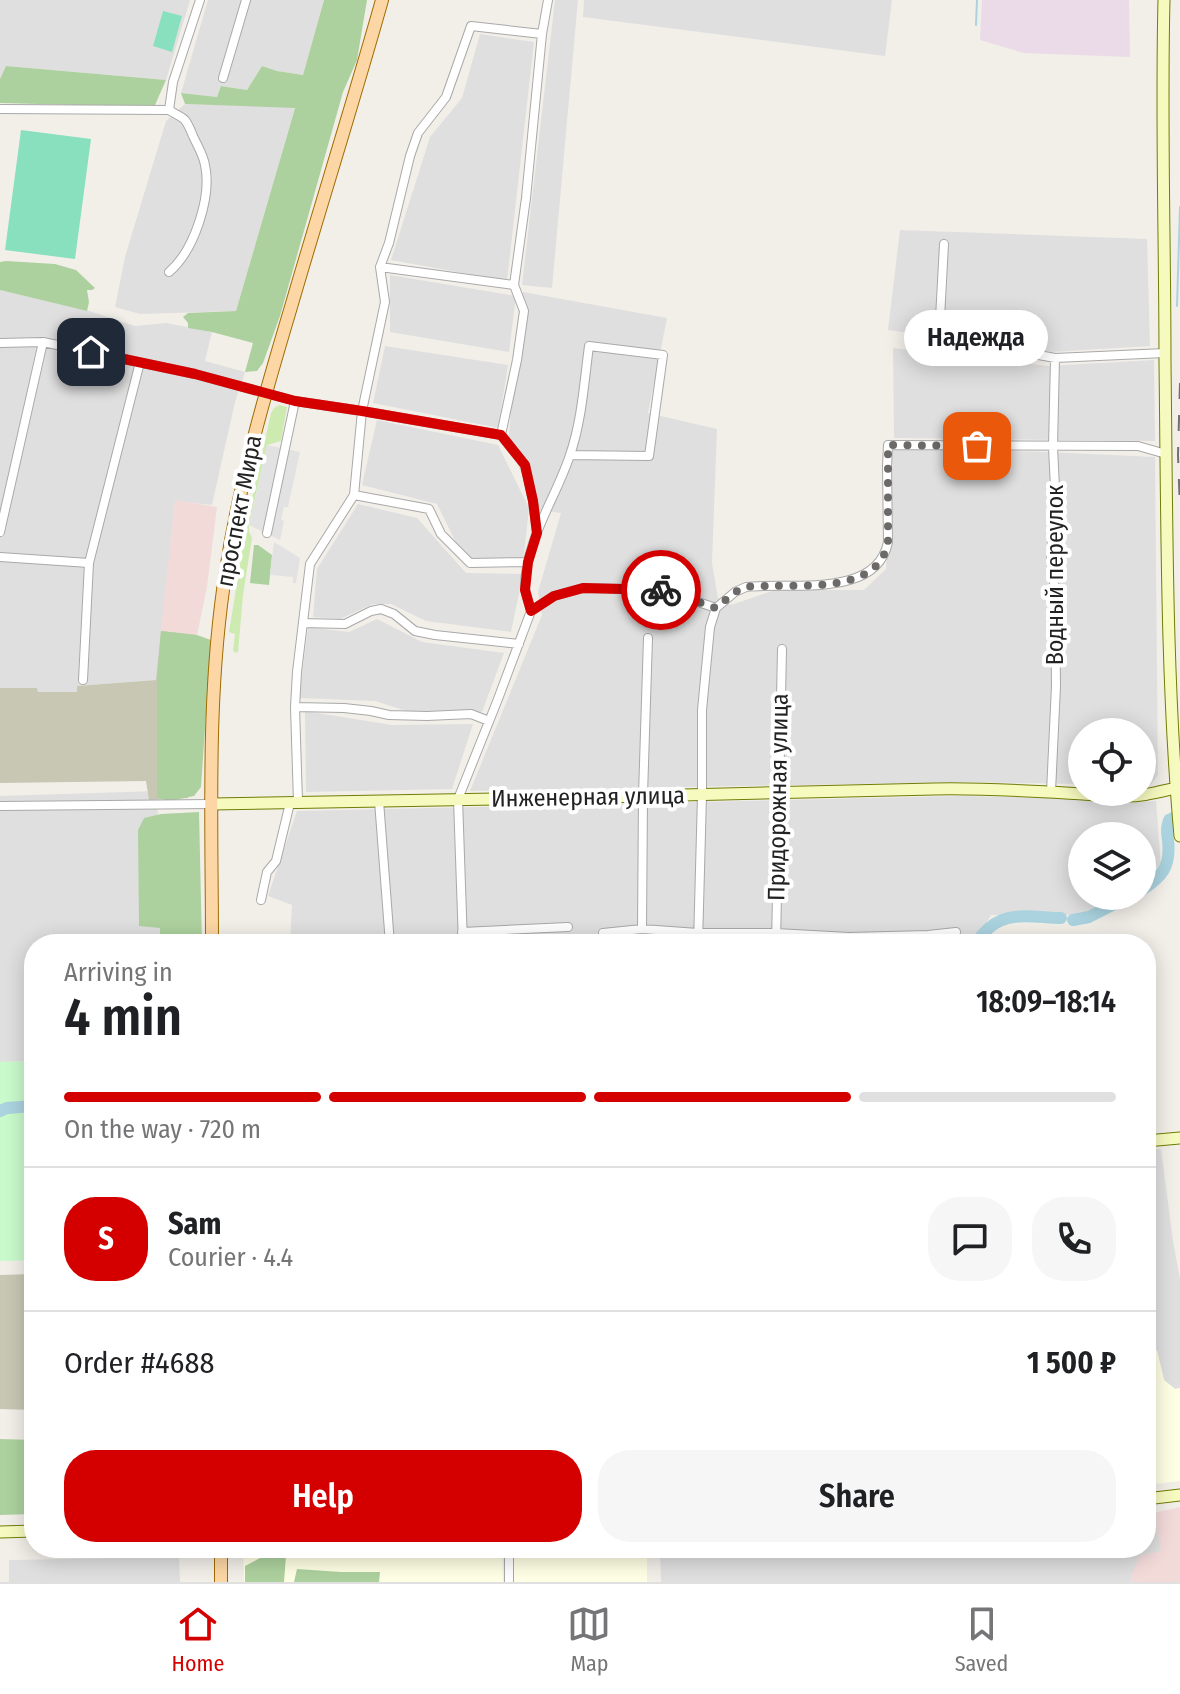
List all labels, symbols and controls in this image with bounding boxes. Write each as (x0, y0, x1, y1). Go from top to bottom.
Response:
callout: Надежда (905, 310, 1049, 366)
pin (57, 318, 125, 386)
text: Надежда (927, 322, 1025, 353)
icon: home (69, 330, 113, 374)
pin (943, 412, 1011, 480)
icon: bag (955, 424, 999, 468)
street label: проспект Мира (211, 433, 267, 589)
street label: Водный переулок (1041, 484, 1069, 665)
courier (621, 550, 701, 630)
icon: bike (639, 568, 683, 612)
street label: Придорожная улица (762, 693, 794, 901)
map controls (1068, 718, 1156, 910)
button: locate (1068, 718, 1156, 806)
street label: Инженерная улица (491, 781, 685, 813)
button: layers (1068, 822, 1156, 910)
text: Arriving in (64, 957, 173, 988)
text: 18:09–18:14 (976, 984, 1116, 1020)
text: 4 min (64, 986, 182, 1049)
text: On the way · 720 m (64, 1114, 261, 1145)
button: chat (928, 1197, 1012, 1281)
button: phone (1032, 1197, 1116, 1281)
text: Sam (168, 1206, 221, 1242)
text: S (98, 1221, 114, 1257)
text: Courier · 4.4 (168, 1242, 293, 1273)
text: Order #4688 (64, 1345, 214, 1381)
text: 1 500 ₽ (1027, 1345, 1116, 1381)
button: Help (64, 1450, 582, 1542)
button: Share (598, 1450, 1116, 1542)
tab: Home (172, 1602, 224, 1677)
tab: Map (567, 1602, 611, 1677)
tab: Saved (955, 1602, 1008, 1677)

